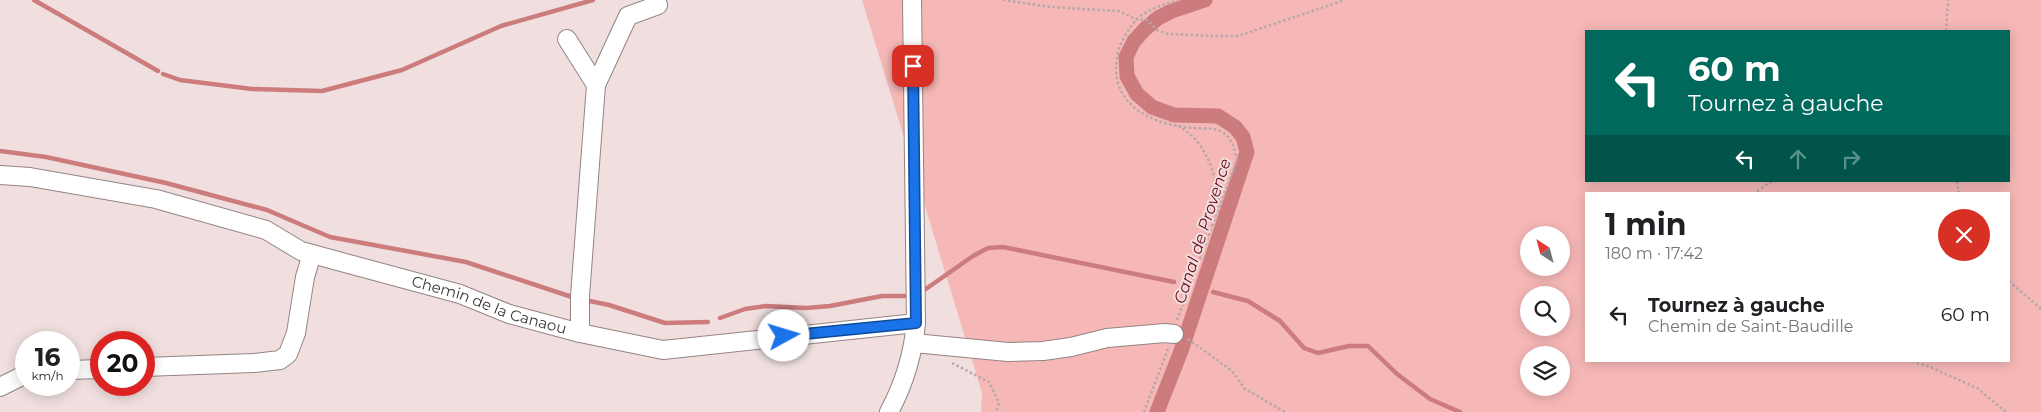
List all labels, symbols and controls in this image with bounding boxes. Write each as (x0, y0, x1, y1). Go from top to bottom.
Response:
pin (892, 45, 934, 87)
text: 60 m (1688, 47, 1781, 90)
icon: left (1605, 50, 1670, 115)
icon: arrive (899, 52, 927, 80)
text: Tournez à gauche (1688, 90, 1884, 117)
icon: left (1731, 145, 1759, 173)
icon: ahead (1784, 145, 1812, 173)
icon: right (1837, 145, 1865, 173)
water label: Canal de Provence (1170, 156, 1235, 306)
text: 1 min (1605, 206, 1686, 243)
button: close (1938, 209, 1990, 261)
north arrow (1520, 226, 1570, 276)
map controls (1520, 226, 1570, 396)
text: 180 m · 17:42 (1605, 244, 1703, 263)
street label: Chemin de la Canaou (410, 271, 569, 338)
button: search (1520, 286, 1570, 336)
text: Tournez à gauche (1648, 294, 1825, 317)
icon: left (1605, 301, 1633, 329)
text: 60 m (1941, 303, 1990, 326)
position arrow (757, 309, 809, 361)
text: Chemin de Saint-Baudille (1648, 317, 1853, 336)
speed limit sign: 20 (90, 331, 155, 396)
text: 16 (35, 342, 60, 372)
button: layers (1520, 346, 1570, 396)
text: km/h (31, 368, 64, 383)

